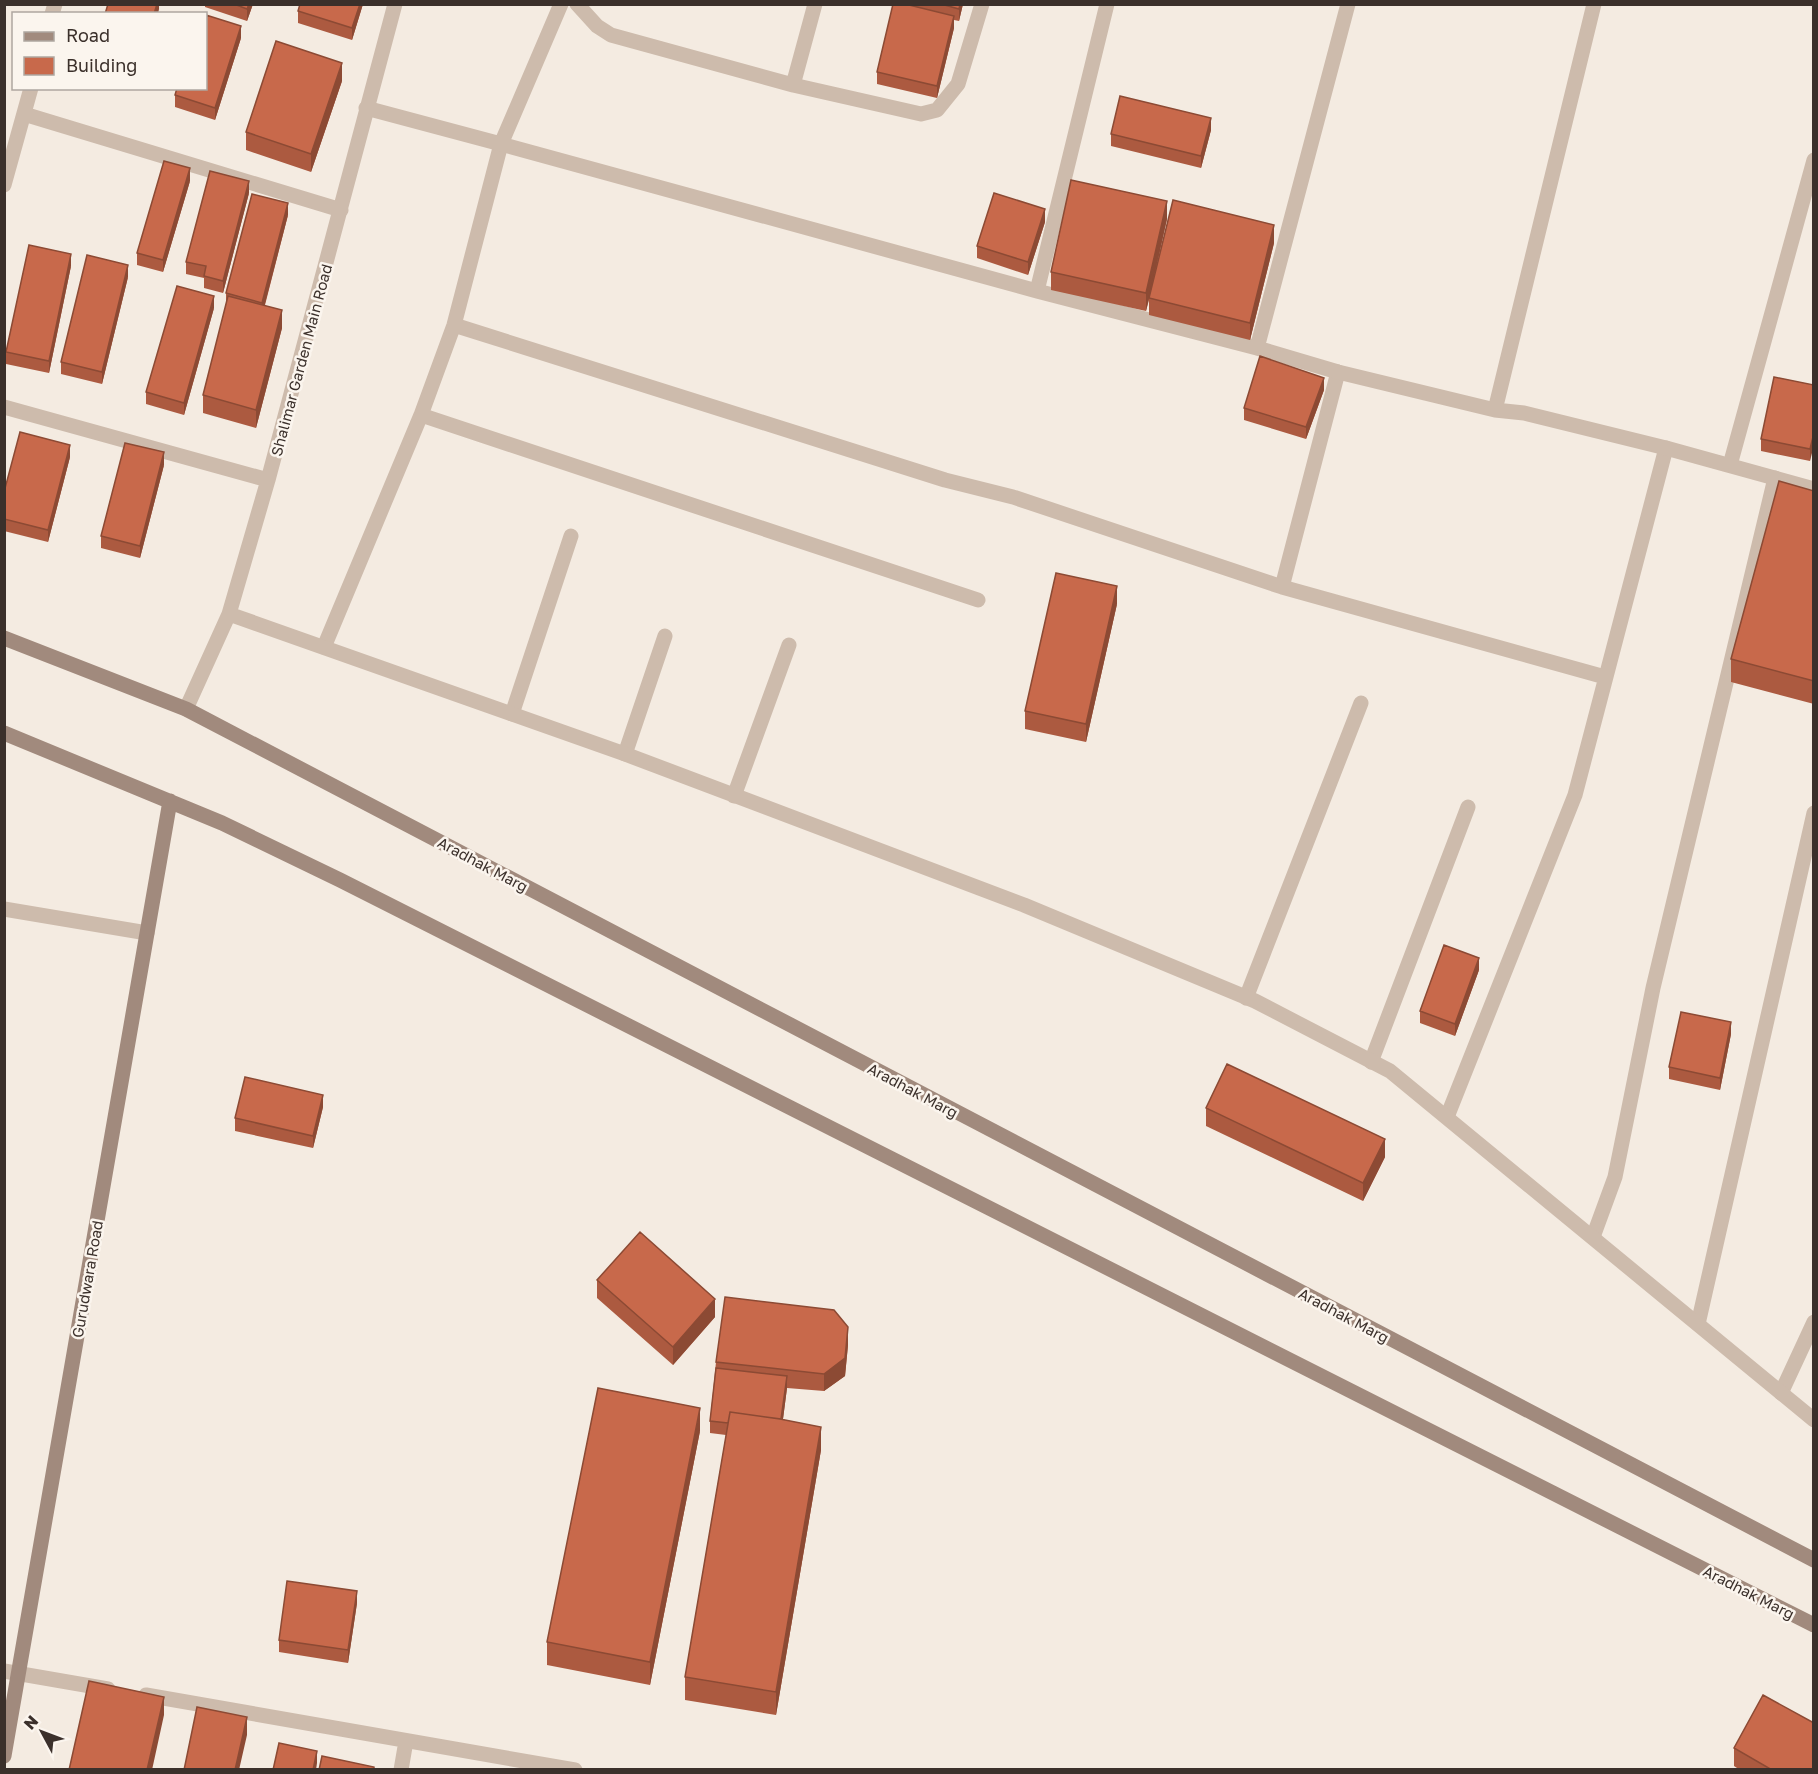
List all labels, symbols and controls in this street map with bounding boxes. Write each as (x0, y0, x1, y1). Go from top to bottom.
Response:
legend (12, 12, 207, 90)
text: Road (66, 24, 110, 46)
text: Building (66, 54, 137, 76)
street label: Shalimar Garden Main Road (267, 262, 335, 458)
street label: Aradhak Marg (435, 833, 531, 895)
street label: Aradhak Marg (865, 1059, 961, 1121)
street label: Gurudwara Road (68, 1219, 106, 1339)
street label: Aradhak Marg (1296, 1284, 1392, 1346)
street label: Aradhak Marg (1701, 1561, 1797, 1623)
north arrow (12, 1702, 72, 1762)
text: N (19, 1711, 42, 1733)

